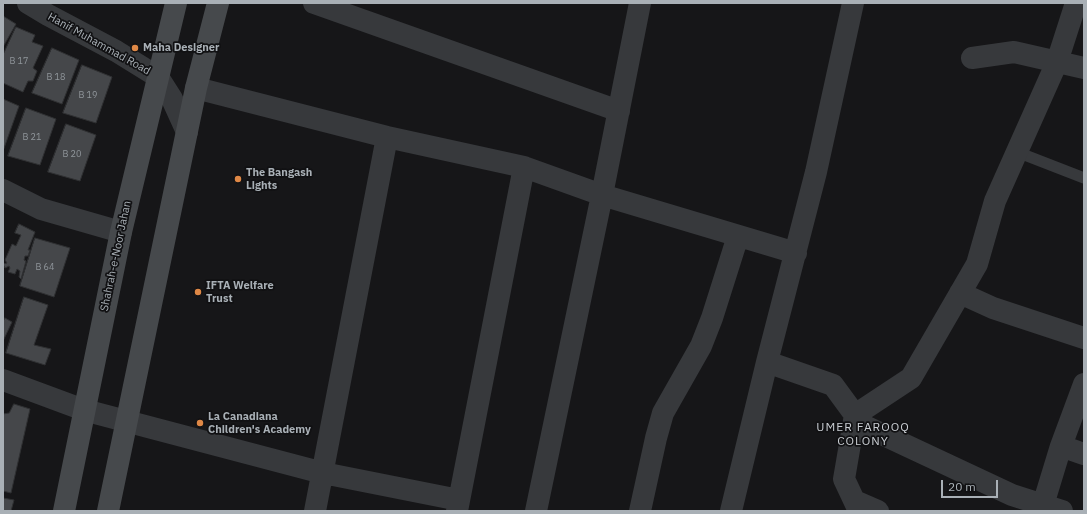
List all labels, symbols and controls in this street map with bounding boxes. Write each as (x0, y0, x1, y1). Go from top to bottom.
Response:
street label: Hanif Muhammad Road (45, 10, 153, 78)
place label: Maha Designer (143, 41, 219, 55)
marker: Maha Designer (130, 43, 140, 53)
house number: B 17 (10, 56, 28, 66)
house number: B 18 (47, 72, 65, 82)
house number: B 19 (79, 90, 97, 100)
house number: B 21 (23, 132, 41, 142)
house number: B 20 (63, 149, 81, 159)
place label: The Bangash Lights (246, 166, 312, 192)
marker: The Bangash Lights (233, 174, 243, 184)
street label: Shahrah-e-Noor Jahan (98, 200, 134, 312)
house number: B 64 (36, 262, 54, 272)
place label: IFTA Welfare Trust (206, 279, 274, 305)
marker: IFTA Welfare Trust (193, 287, 203, 297)
place label: La Canadiana Children's Academy (208, 410, 311, 436)
marker: La Canadiana Children's Academy (195, 418, 205, 428)
district label: UMER FAROOQ COLONY (816, 421, 910, 449)
scale bar (943, 472, 1000, 498)
text: 20 m (948, 479, 976, 494)

